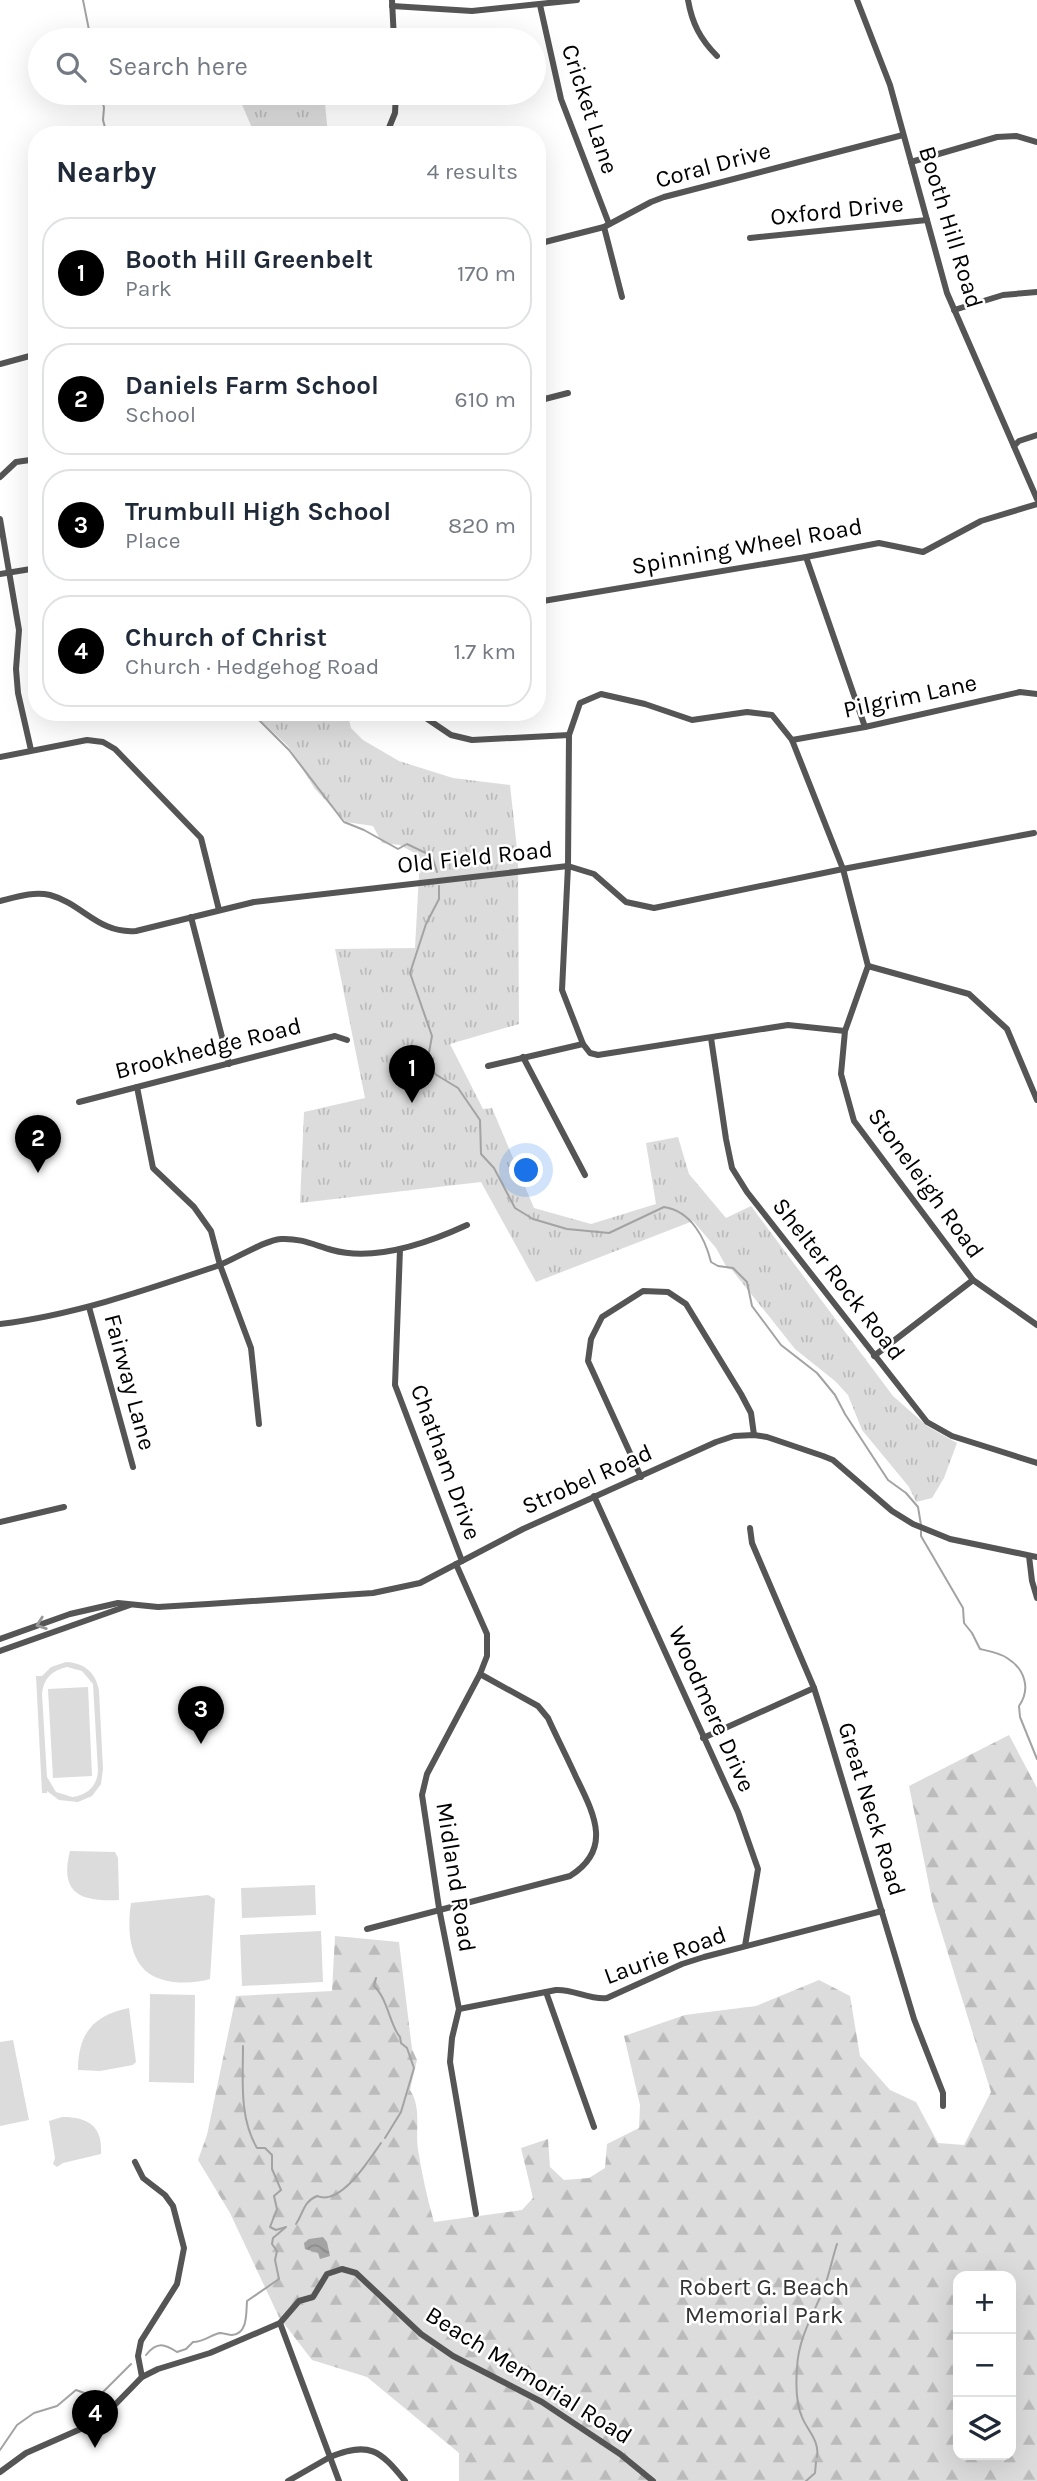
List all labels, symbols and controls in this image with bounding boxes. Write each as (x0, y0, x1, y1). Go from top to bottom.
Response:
search box (28, 28, 546, 105)
street label: Cricket Lane (556, 41, 624, 177)
icon: search (52, 48, 90, 86)
text: Search here (108, 51, 248, 82)
street label: Coral Drive (652, 136, 774, 194)
street label: Booth Hill Road (913, 143, 989, 311)
text: Nearby (56, 154, 156, 190)
text: 4 results (426, 158, 518, 185)
street label: Oxford Drive (769, 189, 905, 231)
text: Booth Hill Greenbelt (125, 244, 373, 275)
text: 1 (77, 260, 85, 287)
text: 170 m (457, 260, 516, 287)
text: Park (125, 275, 172, 302)
text: Daniels Farm School (125, 370, 379, 401)
text: 2 (74, 386, 88, 413)
text: 610 m (455, 386, 516, 413)
text: School (125, 401, 196, 428)
text: Trumbull High School (125, 496, 391, 527)
text: 3 (74, 512, 88, 539)
text: 820 m (448, 512, 516, 539)
street label: Spinning Wheel Road (629, 512, 865, 580)
text: Place (125, 527, 181, 554)
text: Church of Christ (125, 622, 327, 653)
text: 4 (74, 638, 88, 665)
text: 1.7 km (454, 638, 516, 665)
text: Church · Hedgehog Road (125, 653, 379, 680)
street label: Pilgrim Lane (841, 668, 979, 724)
street label: Old Field Road (396, 835, 554, 879)
street label: Brookhedge Road (112, 1011, 304, 1085)
pin: 1 (389, 1045, 435, 1103)
street label: Stoneleigh Road (862, 1103, 990, 1263)
pin: 2 (15, 1115, 61, 1173)
your location (509, 1153, 543, 1187)
street label: Shelter Rock Road (767, 1192, 911, 1366)
street label: Fairway Lane (98, 1311, 162, 1453)
street label: Chatham Drive (405, 1380, 487, 1544)
street label: Strobel Road (518, 1438, 656, 1520)
one-way arrow (36, 1616, 48, 1630)
street label: Woodmere Drive (663, 1622, 761, 1796)
pin: 3 (178, 1686, 224, 1744)
street label: Great Neck Road (832, 1719, 912, 1899)
street label: Midland Road (430, 1800, 482, 1954)
street label: Laurie Road (600, 1920, 730, 1990)
map controls (953, 2271, 1016, 2460)
button: + (953, 2271, 1016, 2334)
park label: Robert G. Beach Memorial Park (679, 2273, 849, 2329)
street label: Beach Memorial Road (421, 2300, 637, 2450)
button: − (953, 2334, 1016, 2397)
pin: 4 (72, 2390, 118, 2448)
button: layers (953, 2397, 1016, 2460)

